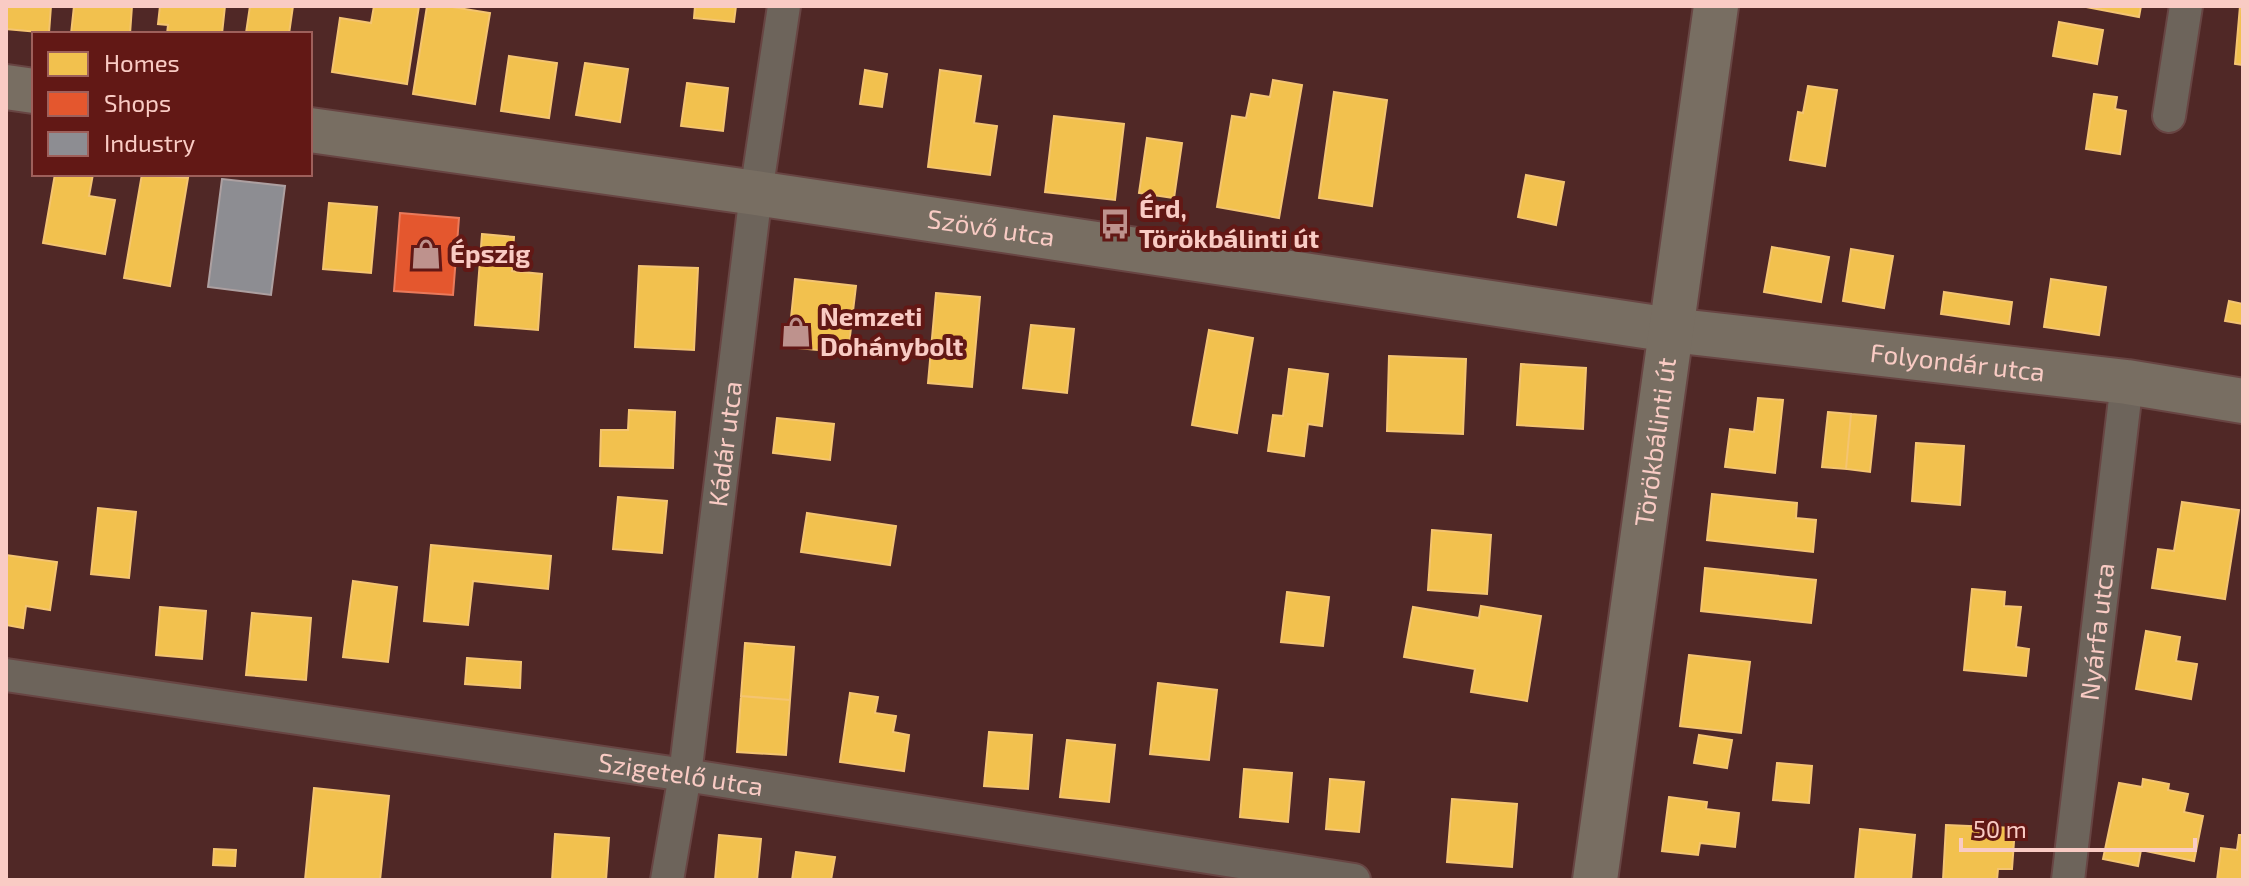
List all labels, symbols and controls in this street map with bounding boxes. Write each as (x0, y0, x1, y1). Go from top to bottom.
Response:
legend (32, 32, 312, 176)
text: Homes (104, 48, 180, 77)
text: Shops (104, 88, 171, 117)
text: Industry (104, 128, 196, 157)
place label: Érd, Törökbálinti út (1139, 192, 1320, 253)
street label: Szövő utca (925, 202, 1057, 252)
bus stop icon: Érd, Törökbálinti út (1098, 207, 1132, 241)
shop icon: Épszig (409, 237, 443, 271)
place label: Épszig (450, 237, 530, 268)
place label: Nemzeti Dohánybolt (820, 300, 964, 362)
shop icon: Nemzeti Dohánybolt (779, 315, 813, 349)
street label: Folyondár utca (1869, 336, 2047, 387)
street label: Törökbálinti út (1627, 355, 1681, 528)
street label: Kádár utca (701, 379, 747, 508)
street label: Nyárfa utca (2072, 561, 2119, 702)
street label: Szigetelő utca (596, 745, 766, 801)
scale bar (1961, 802, 2195, 852)
text: 50 m (1973, 814, 2027, 843)

